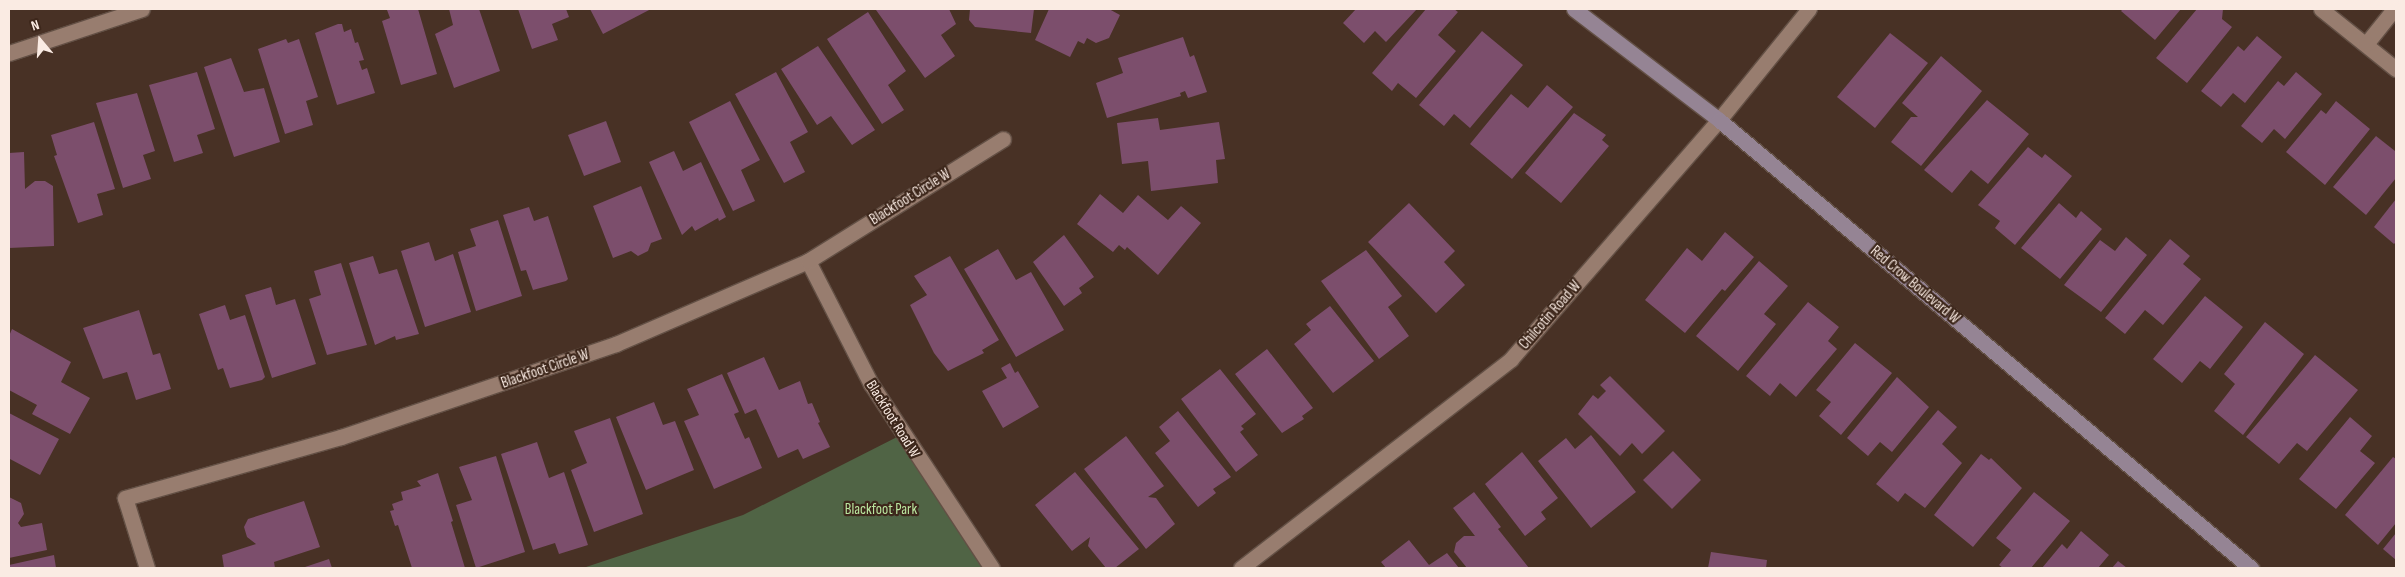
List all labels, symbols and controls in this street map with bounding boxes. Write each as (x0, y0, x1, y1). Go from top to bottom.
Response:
north arrow (15, 15, 65, 65)
text: N (29, 16, 41, 35)
street label: Blackfoot Circle W (866, 165, 954, 229)
street label: Red Crow Boulevard W (1867, 242, 1963, 328)
street label: Chilcotin Road W (1515, 277, 1585, 353)
street label: Blackfoot Circle W (499, 346, 591, 392)
street label: Blackfoot Road W (862, 377, 924, 461)
park label: Blackfoot Park (845, 501, 917, 519)

